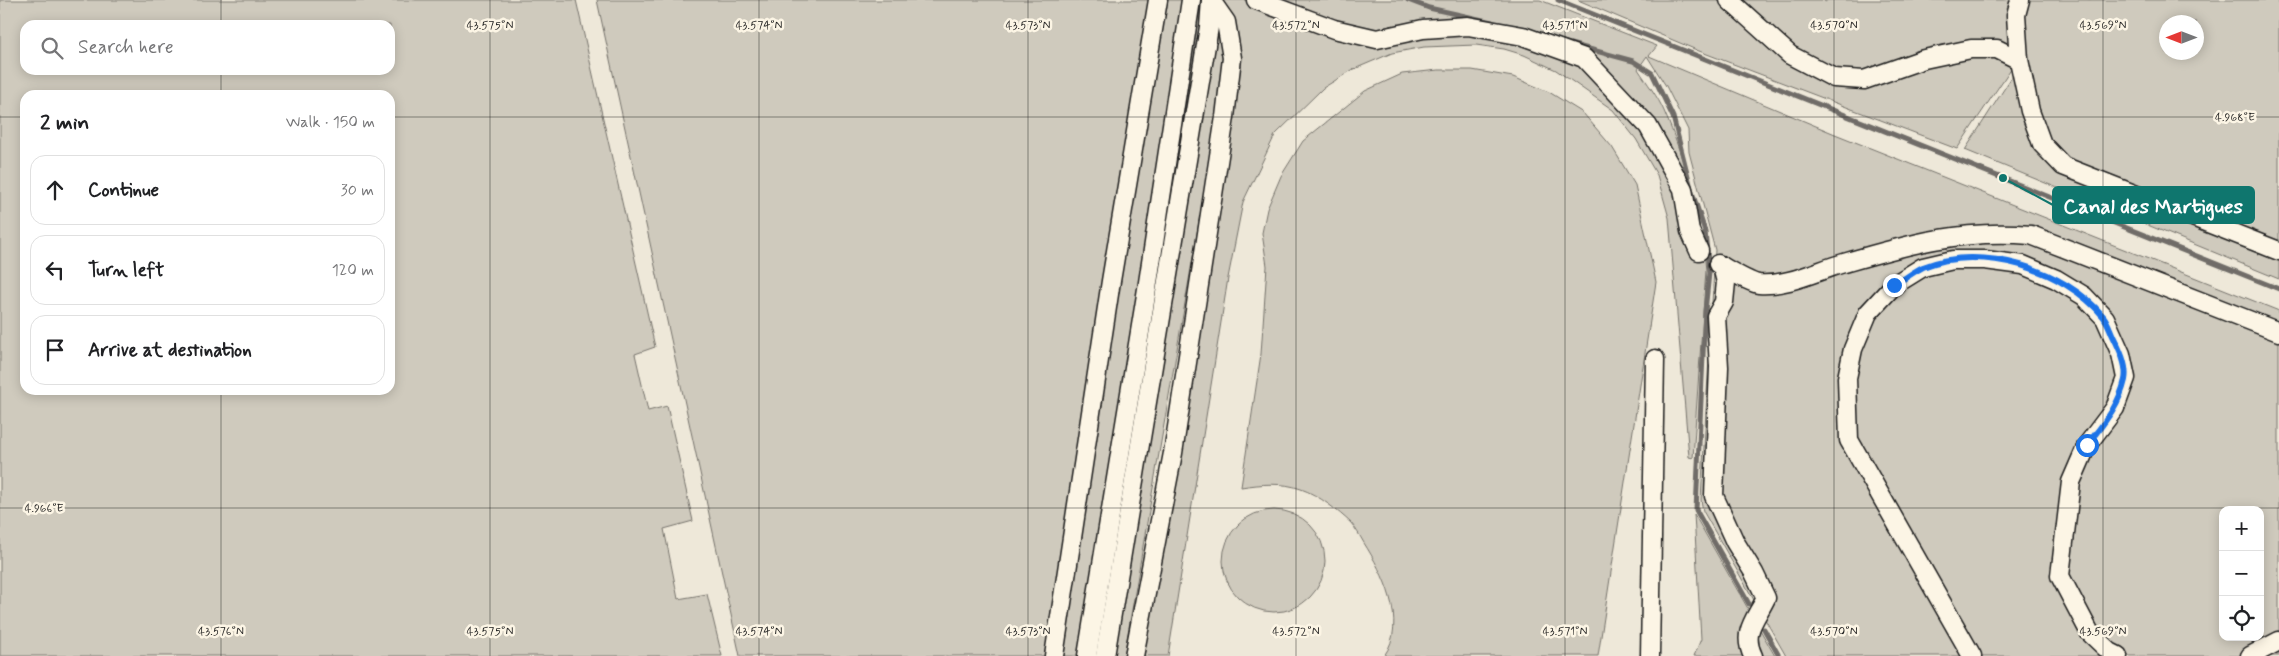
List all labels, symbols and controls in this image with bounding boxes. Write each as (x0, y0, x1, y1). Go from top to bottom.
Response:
north arrow (2159, 15, 2204, 60)
text: 43.575°N (467, 18, 513, 34)
text: 43.574°N (735, 18, 783, 34)
text: 43.573°N (1005, 18, 1051, 34)
text: 43.572°N (1272, 18, 1320, 34)
text: 43.571°N (1543, 18, 1587, 34)
text: 43.570°N (1810, 18, 1858, 34)
text: 43.569°N (2079, 18, 2127, 34)
search box (20, 20, 395, 75)
icon: search (38, 34, 66, 62)
text: Search here (78, 35, 174, 60)
text: 2 min (40, 109, 89, 137)
text: 4.968°E (2215, 110, 2255, 126)
text: Walk · 150 m (286, 112, 375, 133)
icon: ahead (41, 176, 69, 204)
text: Continue (88, 178, 159, 203)
text: 30 m (341, 180, 374, 201)
callout: Canal des Martigues (2053, 187, 2254, 223)
text: Canal des Martigues (2063, 193, 2243, 221)
icon: left (41, 256, 69, 284)
text: Turn left (88, 258, 164, 283)
text: 120 m (332, 260, 374, 281)
route end (1883, 274, 1906, 297)
icon: arrive (41, 336, 69, 364)
text: Arrive at destination (88, 338, 252, 363)
route start (2076, 434, 2099, 457)
text: 4.966°E (24, 501, 64, 517)
map controls (2219, 506, 2264, 641)
button: + (2219, 506, 2264, 551)
button: − (2219, 551, 2264, 596)
button: locate (2219, 596, 2264, 641)
text: 43.576°N (198, 624, 244, 640)
text: 43.575°N (467, 624, 513, 640)
text: 43.574°N (735, 624, 783, 640)
text: 43.573°N (1005, 624, 1051, 640)
text: 43.572°N (1272, 624, 1320, 640)
text: 43.571°N (1543, 624, 1587, 640)
text: 43.570°N (1810, 624, 1858, 640)
text: 43.569°N (2079, 624, 2127, 640)

